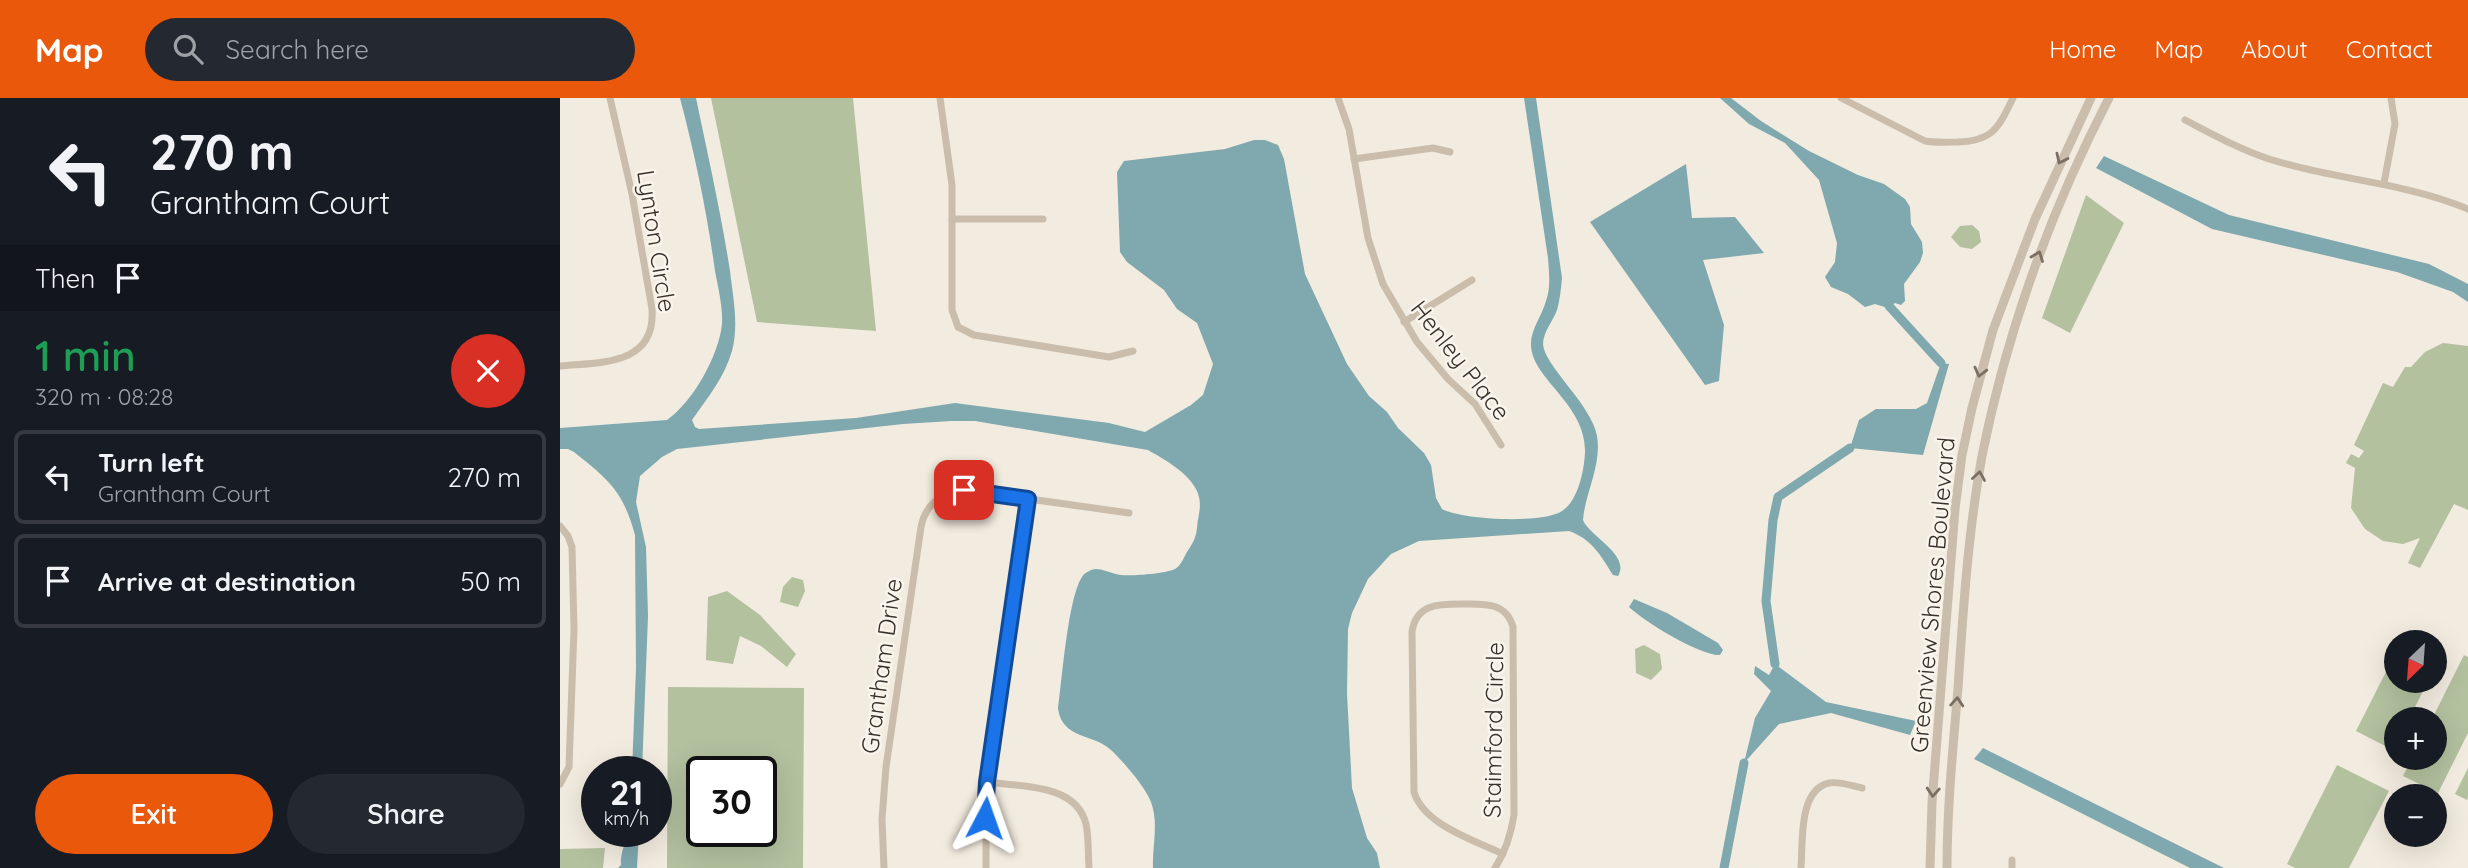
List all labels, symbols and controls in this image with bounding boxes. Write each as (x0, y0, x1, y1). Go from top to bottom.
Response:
search box (145, 18, 635, 81)
text: Map (35, 29, 103, 70)
icon: search (169, 30, 207, 68)
text: Search here (225, 33, 369, 66)
text: Home (2049, 34, 2116, 64)
text: Map (2154, 34, 2203, 64)
text: About (2241, 34, 2308, 64)
text: Contact (2346, 34, 2433, 64)
text: 270 m (150, 121, 294, 182)
icon: left (35, 126, 126, 217)
one-way arrow (2056, 152, 2070, 164)
street label: Lynton Circle (631, 168, 683, 314)
text: Grantham Court (150, 182, 390, 222)
one-way arrow (2030, 251, 2044, 263)
icon: arrive (109, 259, 147, 297)
text: Then (35, 262, 95, 295)
street label: Henley Place (1405, 294, 1517, 426)
text: 1 min (35, 329, 136, 382)
button: close (451, 334, 525, 408)
one-way arrow (1974, 366, 1988, 378)
text: 320 m · 08:28 (35, 382, 173, 411)
street label: Greenview Shores Boulevard (1903, 436, 1961, 754)
text: Turn left (98, 446, 205, 479)
icon: left (39, 458, 77, 496)
pin (934, 460, 994, 520)
text: 270 m (447, 461, 521, 494)
one-way arrow (1971, 470, 1986, 482)
icon: arrive (945, 471, 983, 509)
text: Grantham Court (98, 479, 271, 508)
icon: arrive (39, 562, 77, 600)
text: Arrive at destination (98, 565, 356, 598)
text: 50 m (461, 565, 521, 598)
street label: Grantham Drive (854, 576, 908, 756)
north arrow (2384, 630, 2446, 693)
map controls (2384, 630, 2447, 847)
street label: Staimford Circle (1476, 642, 1510, 818)
one-way arrow (1949, 696, 1964, 707)
button: + (2384, 707, 2447, 770)
speed limit sign: 30 (686, 756, 777, 847)
text: 21 (610, 770, 643, 814)
button: Exit (35, 774, 273, 854)
button: Share (287, 774, 525, 854)
position arrow (948, 781, 1022, 855)
button: − (2384, 784, 2447, 847)
one-way arrow (1926, 787, 1941, 798)
text: km/h (604, 807, 649, 830)

